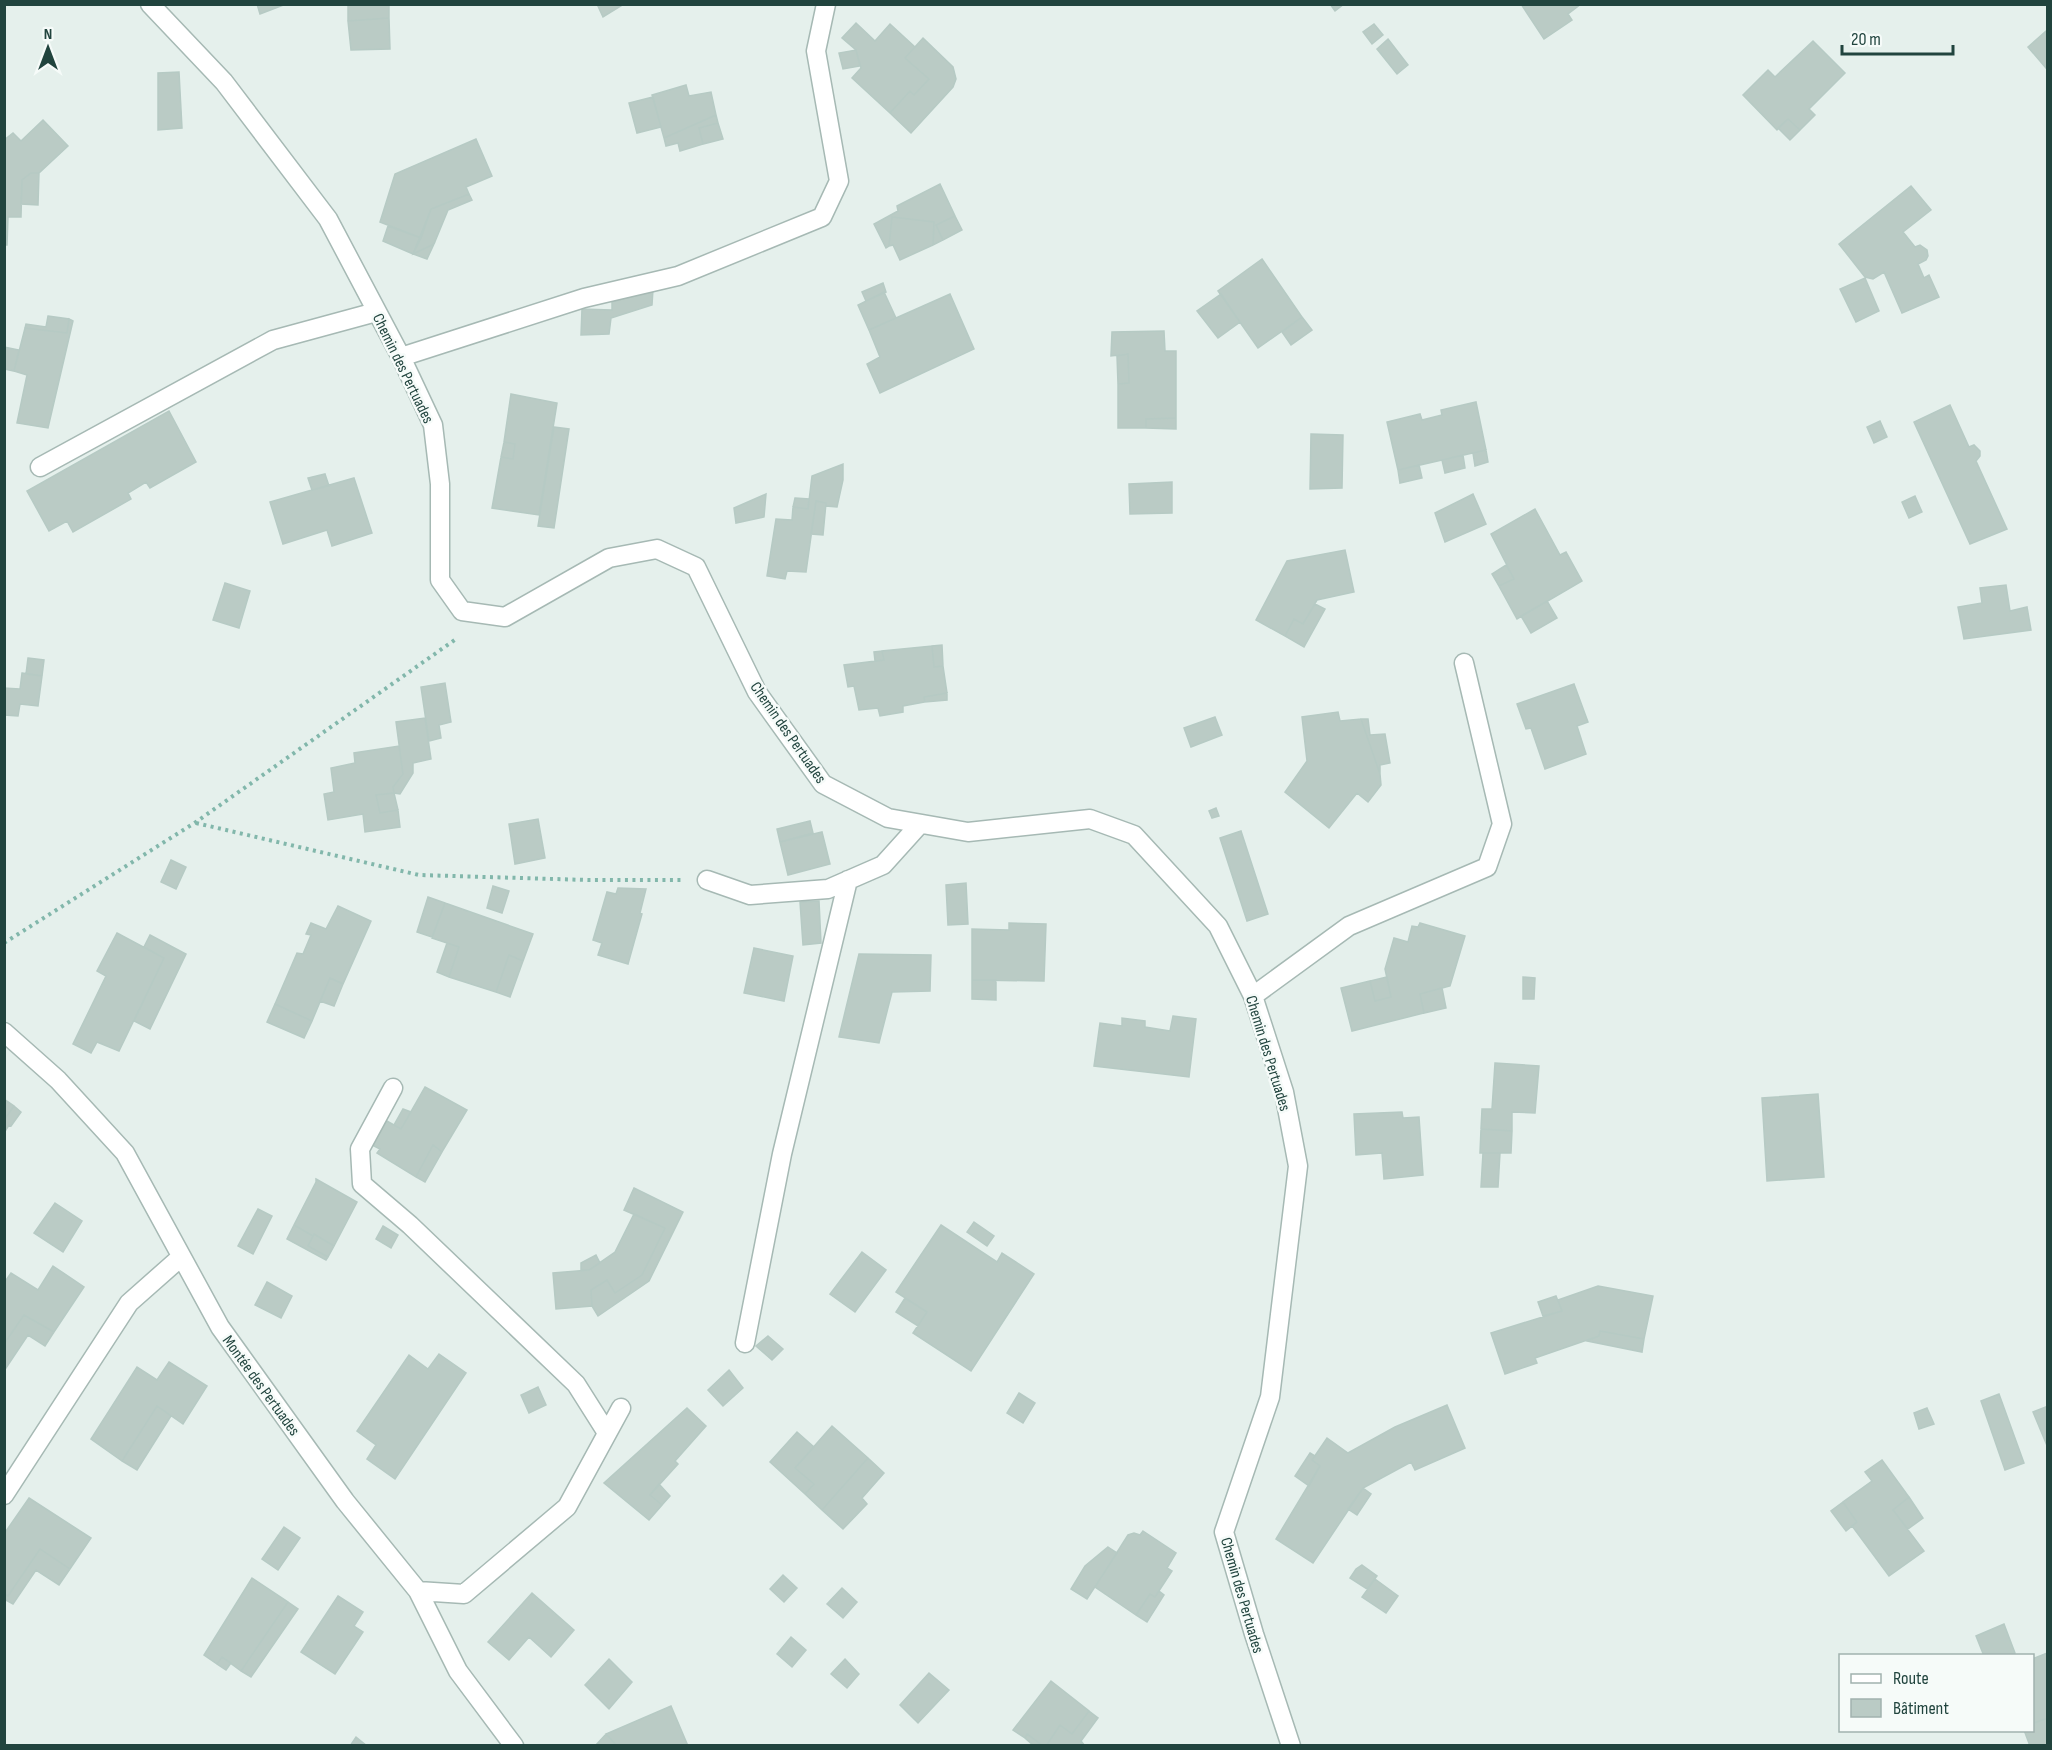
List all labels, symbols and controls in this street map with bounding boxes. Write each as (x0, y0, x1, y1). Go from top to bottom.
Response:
north arrow (18, 18, 78, 78)
scale bar (1842, 18, 1953, 56)
text: N (44, 25, 52, 44)
text: 20 m (1851, 29, 1881, 50)
street label: Chemin des Pertuades (368, 311, 438, 427)
street label: Chemin des Pertuades (746, 678, 830, 788)
street label: Chemin des Pertuades (1241, 993, 1294, 1114)
street label: Montée des Pertuades (218, 1332, 304, 1440)
street label: Chemin des Pertuades (1216, 1535, 1267, 1656)
legend (1839, 1654, 2034, 1732)
text: Route (1893, 1668, 1929, 1689)
text: Bâtiment (1893, 1698, 1949, 1719)

